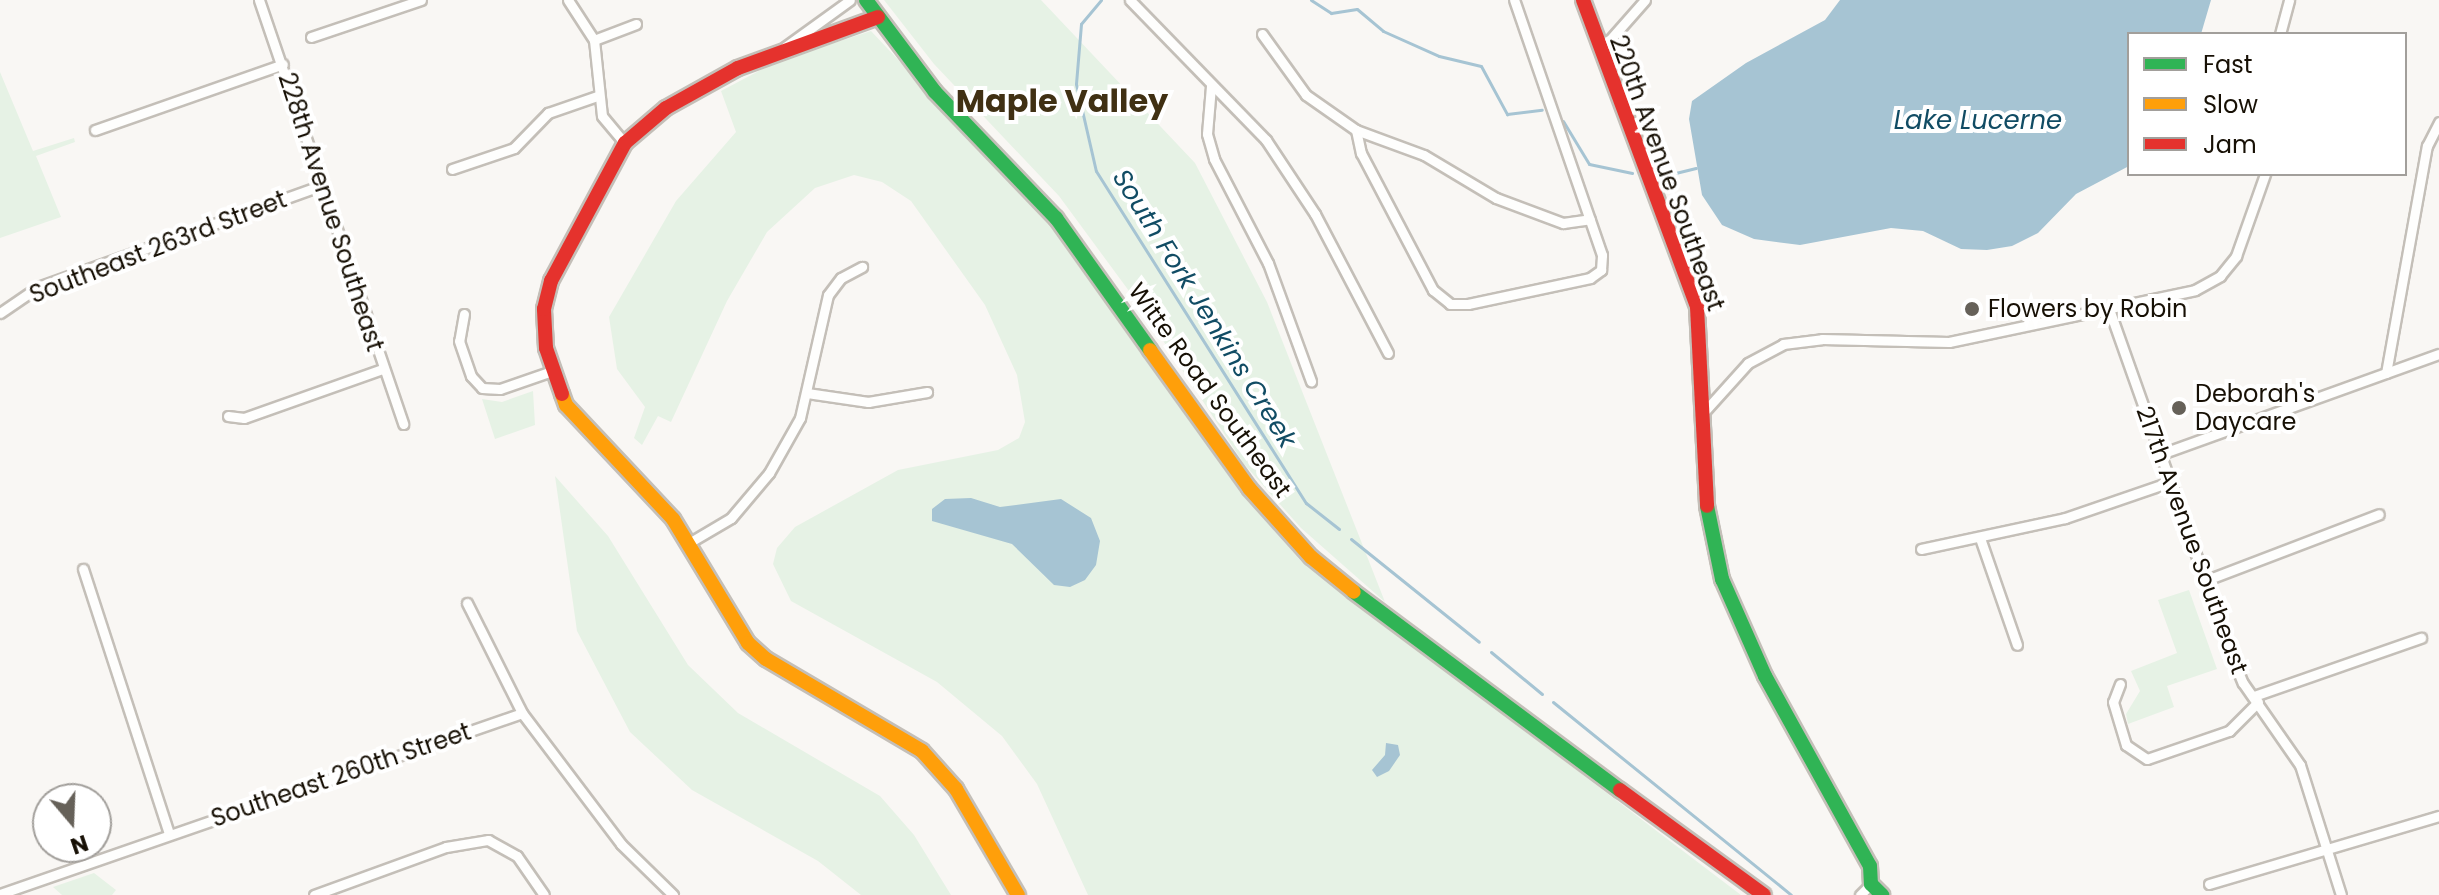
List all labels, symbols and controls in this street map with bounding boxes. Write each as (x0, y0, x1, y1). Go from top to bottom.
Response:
street label: 220th Avenue Southeast (1604, 31, 1730, 315)
legend (2127, 32, 2407, 176)
text: Fast (2203, 48, 2253, 81)
street label: 228th Avenue Southeast (272, 69, 390, 355)
district label: Maple Valley (956, 82, 1168, 120)
text: Slow (2203, 88, 2258, 121)
water label: Lake Lucerne (1894, 105, 2062, 137)
text: Jam (2203, 128, 2257, 161)
water label: South Fork Jenkins Creek (1105, 164, 1303, 454)
street label: Southeast 263rd Street (26, 185, 290, 309)
street label: Witte Road Southeast (1122, 277, 1298, 503)
place label: Flowers by Robin (1988, 295, 2187, 323)
marker: Flowers by Robin (1963, 300, 1981, 318)
place label: Deborah's Daycare (2195, 380, 2315, 436)
marker: Deborah's Daycare (2170, 399, 2188, 417)
street label: 217th Avenue Southeast (2130, 402, 2254, 678)
street label: Southeast 260th Street (207, 717, 475, 833)
north arrow (32, 783, 112, 863)
text: N (66, 827, 92, 862)

